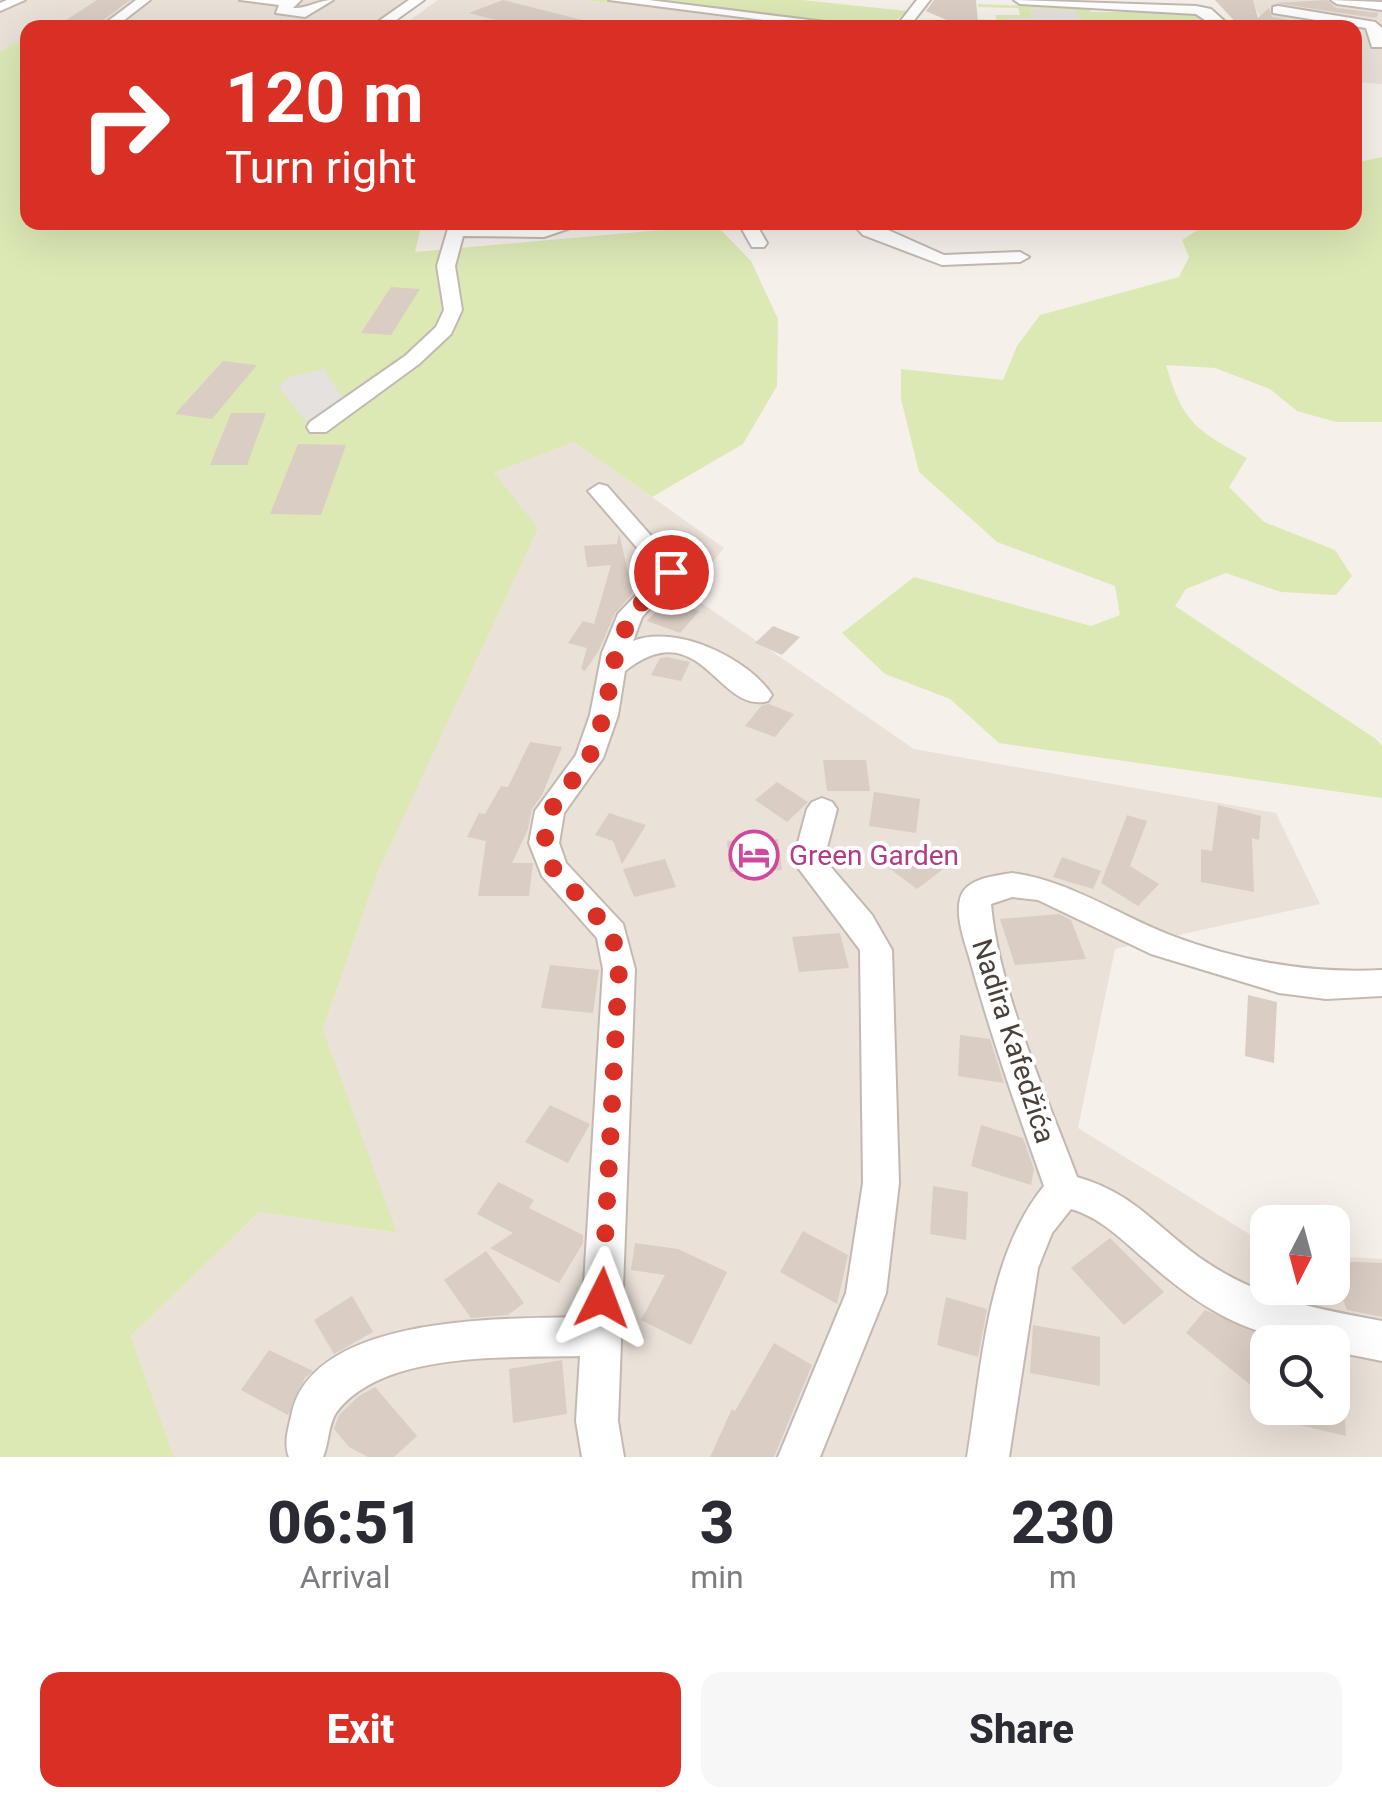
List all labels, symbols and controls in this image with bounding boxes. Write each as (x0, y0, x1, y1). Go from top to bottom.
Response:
text: 120 m (225, 57, 424, 139)
icon: right (60, 60, 190, 190)
text: Turn right (225, 141, 417, 194)
pin (629, 530, 714, 615)
icon: arrive (644, 545, 699, 600)
hotel icon: Green Garden (728, 829, 780, 881)
place label: Green Garden (789, 839, 959, 872)
street label: Nadira Kafedžića (965, 935, 1062, 1147)
north arrow (1250, 1205, 1350, 1305)
map controls (1250, 1205, 1350, 1425)
position arrow (550, 1246, 654, 1350)
button: search (1250, 1325, 1350, 1425)
text: 06:51 (267, 1487, 423, 1558)
text: 3 (700, 1487, 734, 1558)
text: 230 (1011, 1487, 1115, 1558)
text: Arrival (300, 1558, 391, 1596)
text: min (690, 1558, 744, 1596)
text: m (1049, 1558, 1077, 1596)
button: Exit (40, 1672, 681, 1787)
button: Share (701, 1672, 1342, 1787)

